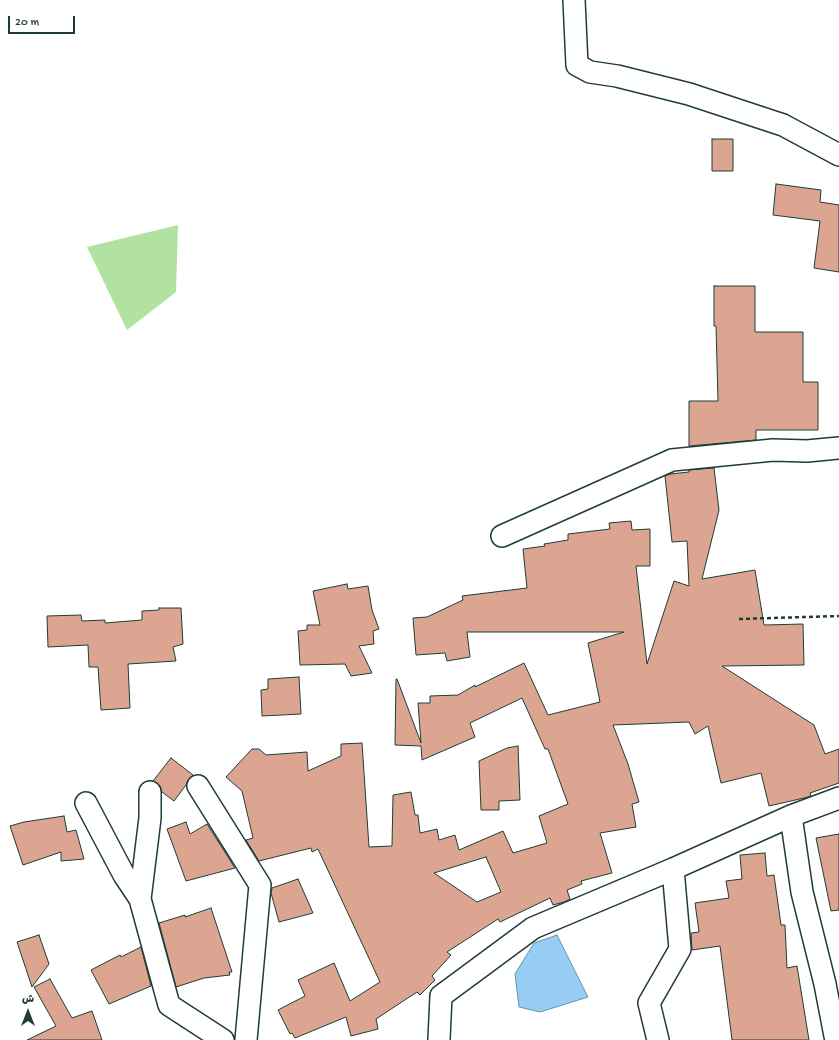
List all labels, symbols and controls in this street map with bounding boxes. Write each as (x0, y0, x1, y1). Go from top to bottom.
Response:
scale bar (10, 8, 77, 34)
text: 20 m (15, 16, 39, 30)
north arrow (8, 992, 48, 1032)
text: ش (22, 994, 34, 1006)

